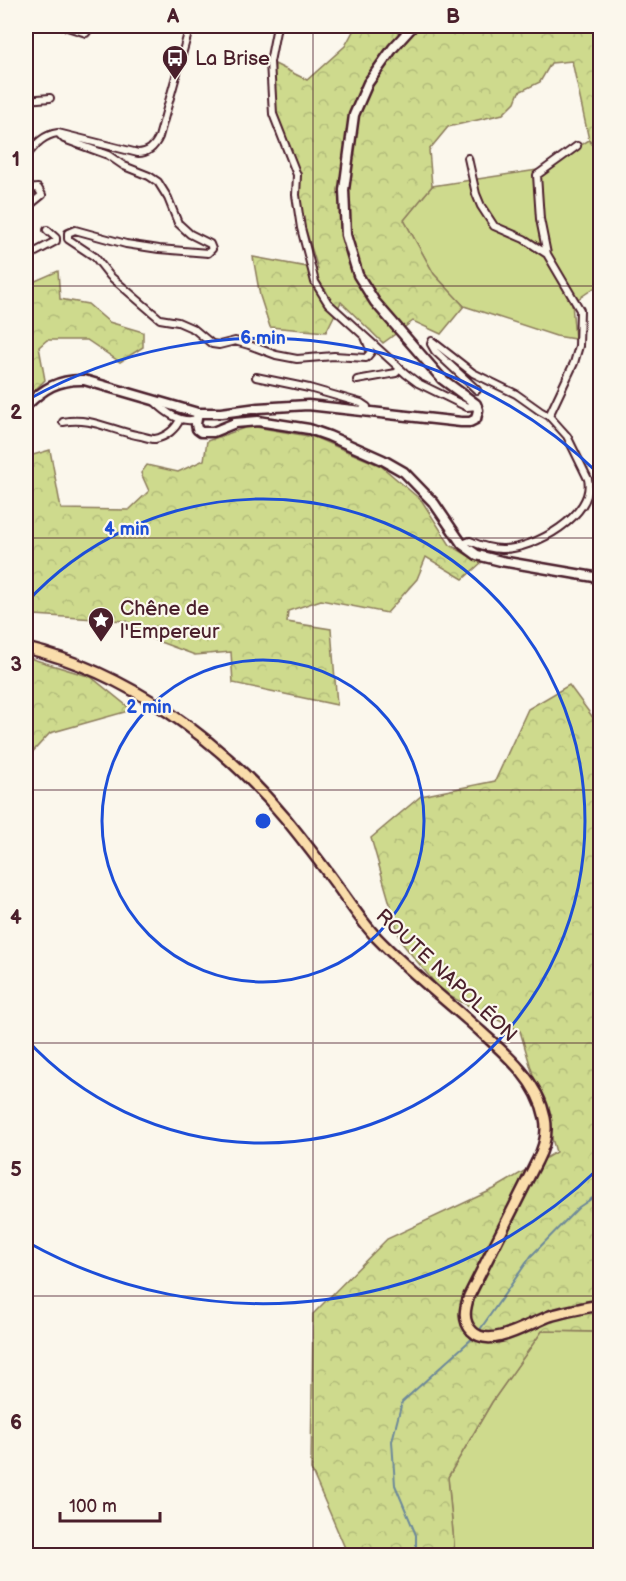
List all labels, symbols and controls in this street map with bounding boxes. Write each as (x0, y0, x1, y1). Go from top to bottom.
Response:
text: A (166, 5, 180, 29)
text: B (446, 5, 460, 29)
bus stop icon: La Brise (160, 43, 190, 81)
place label: La Brise (195, 47, 270, 71)
text: 1 (12, 148, 20, 172)
text: 6 min (240, 328, 286, 349)
text: 2 (10, 401, 22, 425)
text: 4 min (104, 519, 150, 540)
place label: Chêne de l'Empereur (120, 597, 220, 644)
place icon: Chêne de l'Empereur (86, 605, 116, 643)
text: 3 (10, 653, 22, 677)
text: 2 min (126, 697, 172, 718)
centre of rings (253, 811, 273, 831)
street label: ROUTE NAPOLÉON (371, 903, 522, 1047)
text: 4 (10, 906, 22, 930)
text: 5 (10, 1158, 22, 1182)
text: 6 (10, 1411, 22, 1435)
scale bar (60, 1485, 160, 1523)
text: 100 m (69, 1496, 117, 1517)

